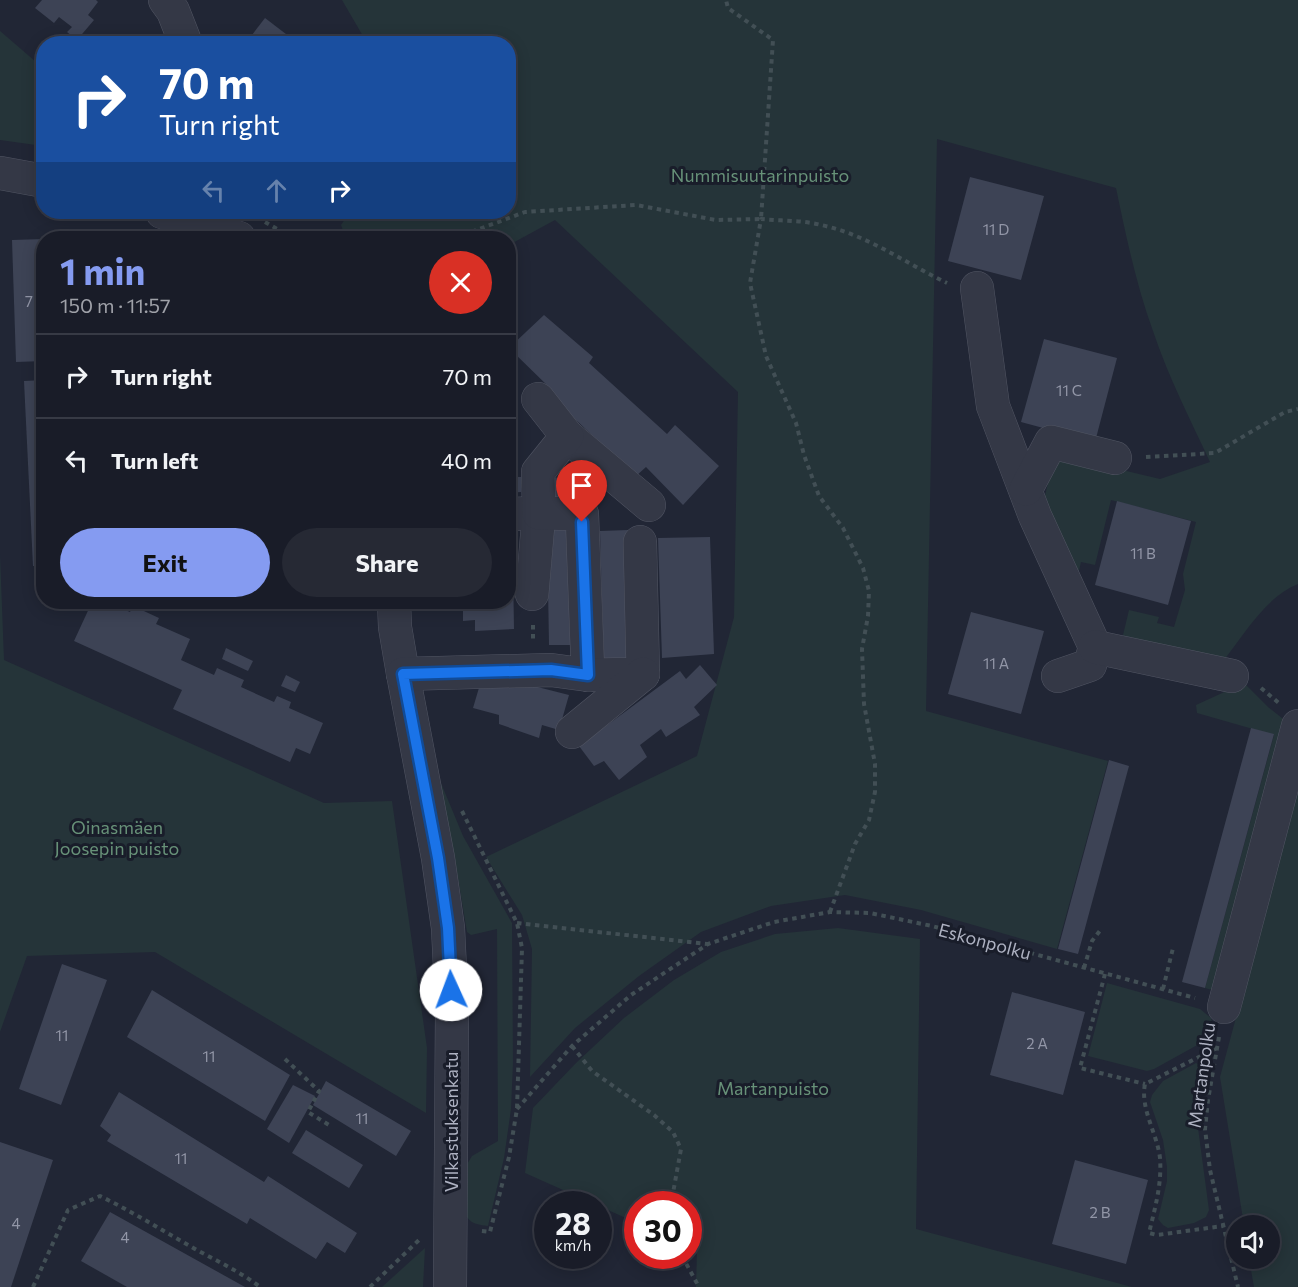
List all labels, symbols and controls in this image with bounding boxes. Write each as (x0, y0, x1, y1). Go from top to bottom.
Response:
text: 70 m (159, 56, 254, 108)
icon: right (60, 60, 138, 138)
text: Turn right (159, 108, 279, 141)
park label: Nummisuutarinpuisto (671, 164, 849, 186)
icon: left (197, 174, 230, 207)
icon: ahead (260, 174, 293, 207)
icon: right (323, 174, 356, 207)
house number: 11 D (983, 220, 1009, 238)
text: 1 min (60, 248, 145, 292)
button: close (429, 251, 492, 314)
house number: 7 (25, 292, 33, 310)
text: 150 m · 11:57 (60, 293, 171, 317)
icon: right (60, 360, 93, 393)
text: Turn right (111, 363, 212, 390)
text: 70 m (443, 363, 492, 390)
house number: 11 C (1056, 381, 1082, 399)
icon: left (60, 444, 93, 477)
text: Turn left (111, 447, 198, 474)
text: 40 m (441, 447, 492, 474)
pin (556, 460, 607, 522)
icon: arrive (565, 469, 598, 502)
button: Exit (60, 528, 270, 597)
button: Share (282, 528, 492, 597)
house number: 11 B (1130, 544, 1156, 562)
house number: 11 A (983, 654, 1009, 672)
park label: Oinasmäen Joosepin puisto (55, 816, 179, 859)
street label: Eskonpolku (936, 918, 1034, 964)
position arrow (419, 958, 483, 1022)
street label: Martanpolku (1183, 1021, 1219, 1129)
house number: 11 (56, 1026, 68, 1044)
house number: 2 A (1026, 1034, 1048, 1052)
house number: 11 (203, 1047, 215, 1065)
street label: Vilkastuksenkatu (440, 1052, 462, 1192)
park label: Martanpuisto (717, 1077, 829, 1099)
house number: 11 (356, 1109, 368, 1127)
house number: 11 (175, 1149, 187, 1167)
speed limit sign: 30 (624, 1191, 702, 1269)
house number: 2 B (1090, 1203, 1111, 1221)
text: 28 (555, 1204, 591, 1241)
house number: 4 (12, 1214, 21, 1232)
map controls (1226, 1215, 1280, 1269)
button: sound (1226, 1215, 1280, 1269)
house number: 4 (121, 1228, 130, 1246)
text: km/h (555, 1236, 591, 1254)

